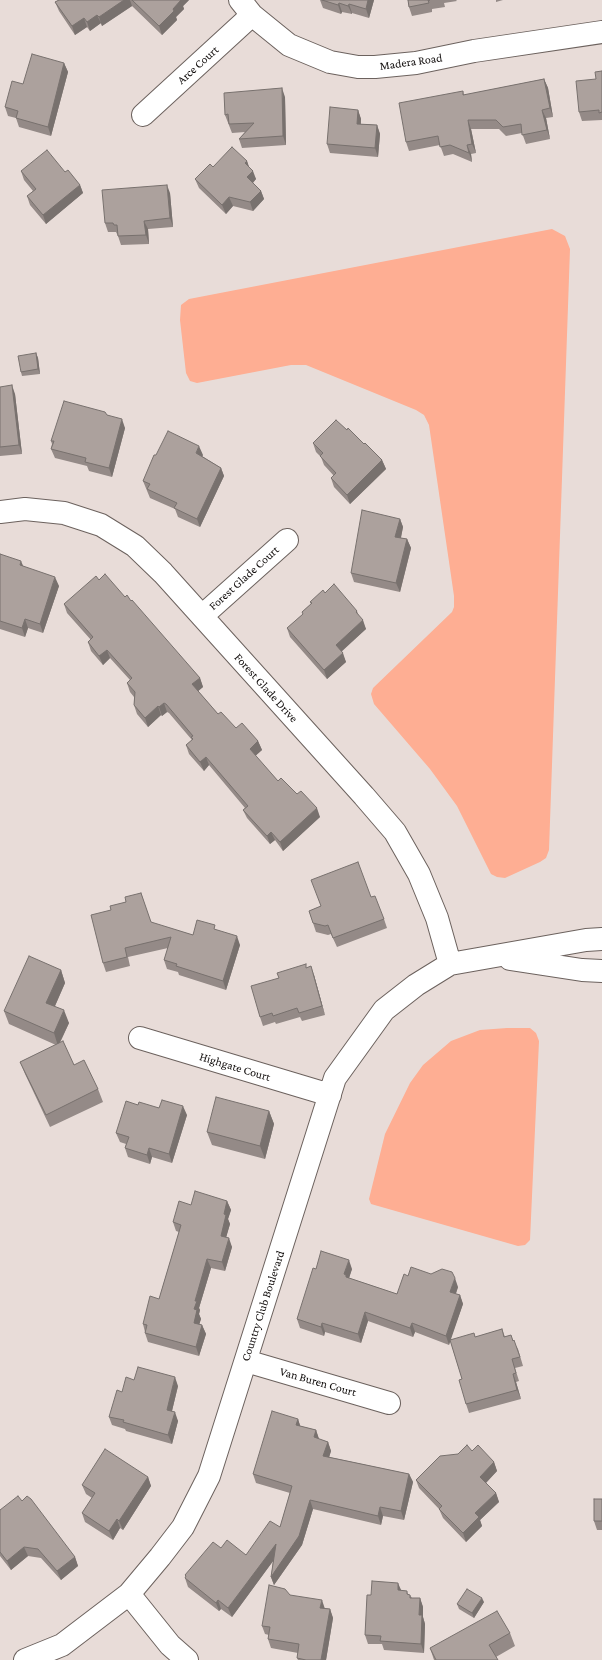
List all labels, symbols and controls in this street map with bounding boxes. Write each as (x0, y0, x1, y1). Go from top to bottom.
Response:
street label: Arce Court (174, 43, 222, 87)
street label: Madera Road (379, 50, 443, 74)
street label: Forest Glade Court (206, 543, 282, 613)
street label: Forest Glade Drive (231, 650, 301, 726)
street label: Highgate Court (198, 1049, 272, 1085)
street label: Country Club Boulevard (238, 1249, 288, 1363)
street label: Van Buren Court (278, 1364, 358, 1400)

